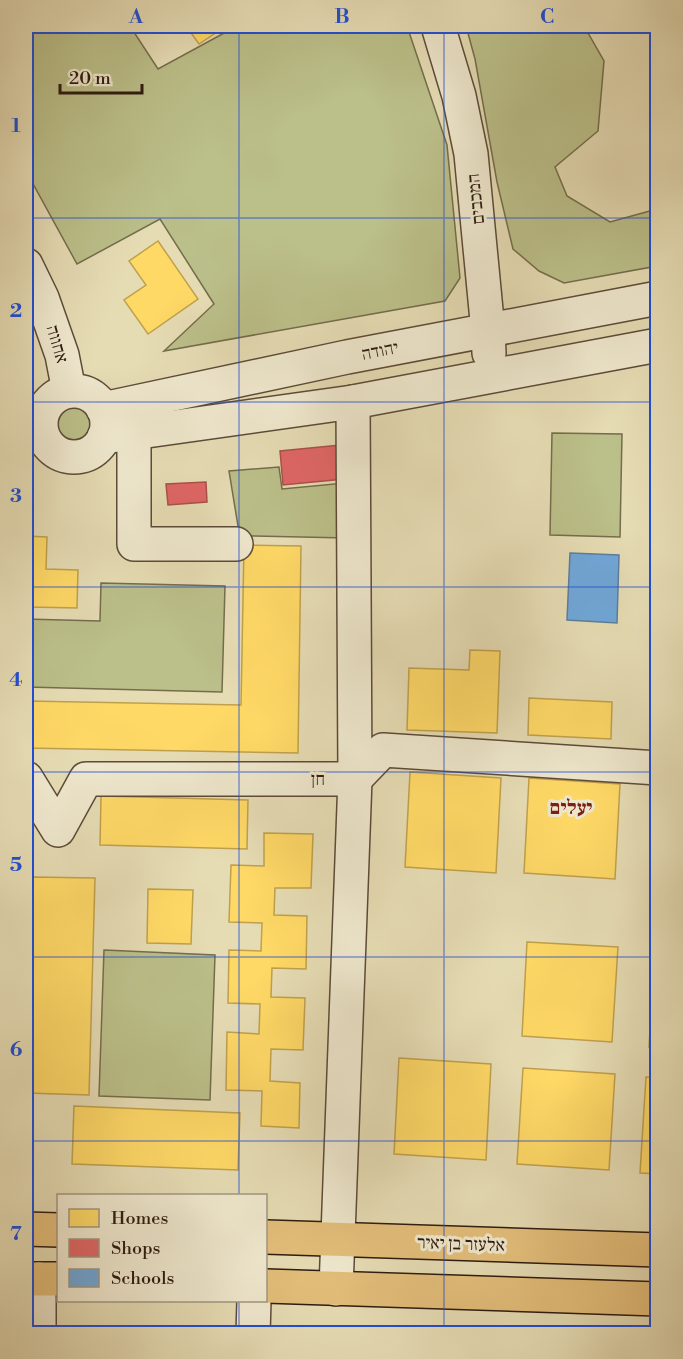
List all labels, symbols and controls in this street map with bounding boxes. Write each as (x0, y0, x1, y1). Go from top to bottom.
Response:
text: A (128, 5, 144, 30)
text: B (334, 5, 350, 30)
text: C (540, 5, 554, 30)
scale bar (60, 57, 142, 95)
text: 20 m (69, 67, 111, 90)
text: 1 (11, 114, 21, 139)
street label: המכבים (462, 172, 490, 226)
text: 2 (10, 299, 22, 324)
street label: אחווה (41, 322, 73, 366)
street label: יהודה (360, 336, 400, 366)
text: 3 (10, 484, 22, 509)
text: 4 (9, 668, 23, 693)
street label: חן (311, 768, 325, 791)
district label: יעלים (550, 796, 592, 821)
text: 5 (10, 853, 22, 878)
text: 6 (10, 1038, 23, 1063)
legend (57, 1194, 267, 1302)
text: Homes (111, 1207, 168, 1230)
text: 7 (10, 1222, 22, 1247)
street label: אלעזר בן יאיר (417, 1231, 505, 1257)
text: Shops (111, 1237, 161, 1260)
text: Schools (111, 1267, 175, 1290)

